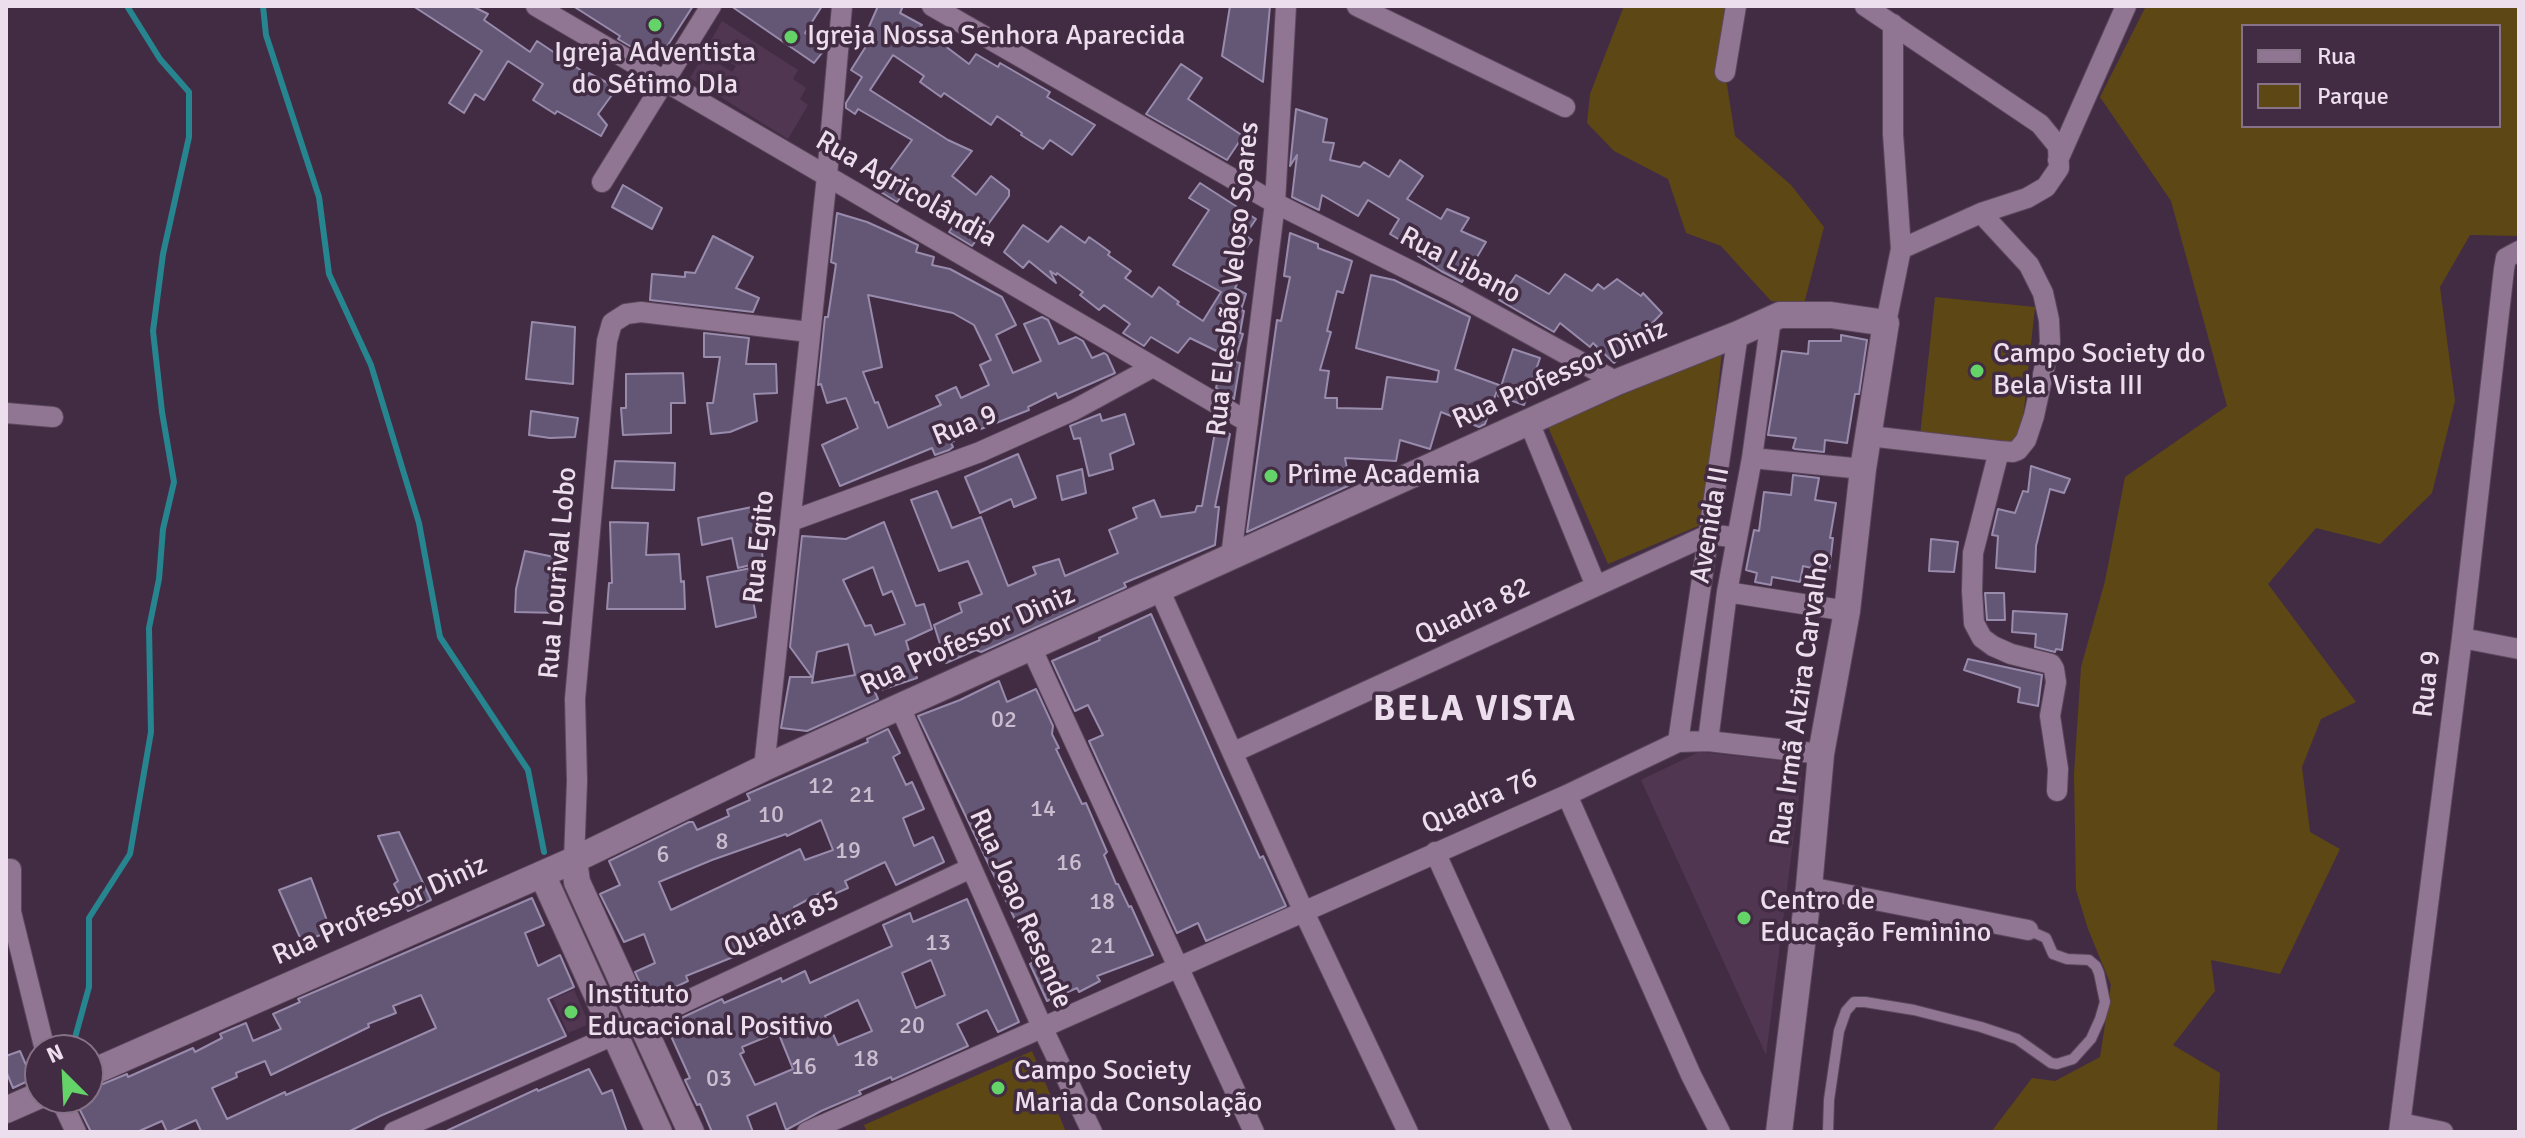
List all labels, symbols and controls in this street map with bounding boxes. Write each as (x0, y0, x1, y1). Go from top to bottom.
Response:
marker: Igreja Adventista do Sétimo DIa (646, 16, 664, 34)
place label: Igreja Nossa Senhora Aparecida (807, 20, 1186, 54)
legend (2241, 24, 2501, 128)
marker: Igreja Nossa Senhora Aparecida (782, 28, 800, 46)
place label: Igreja Adventista do Sétimo DIa (554, 37, 756, 103)
text: Rua (2317, 41, 2356, 71)
text: Parque (2317, 81, 2389, 111)
street label: Rua Elesbão Veloso Soares (1201, 120, 1267, 438)
street label: Rua Agricolândia (809, 124, 1003, 256)
street label: Rua Libano (1394, 220, 1526, 312)
street label: Rua Professor Diniz (1448, 313, 1672, 437)
place label: Campo Society do Bela Vista III (1993, 338, 2206, 404)
marker: Campo Society do Bela Vista III (1968, 362, 1986, 380)
street label: Rua 9 (928, 398, 1002, 454)
place label: Prime Academia (1287, 459, 1480, 493)
street label: Avenida II (1684, 464, 1738, 586)
street label: Rua Lourival Lobo (533, 466, 585, 680)
marker: Prime Academia (1262, 467, 1280, 485)
street label: Rua Egito (737, 489, 783, 605)
street label: Rua Irmã Alzira Carvalho (1764, 550, 1838, 848)
street label: Quadra 82 (1410, 571, 1536, 653)
street label: Rua Professor Diniz (856, 579, 1080, 703)
street label: Rua 9 (2407, 649, 2449, 719)
district label: BELA VISTA (1373, 689, 1577, 733)
house number: 02 (991, 707, 1017, 735)
street label: Quadra 76 (1417, 762, 1543, 842)
house number: 12 (808, 773, 834, 801)
house number: 21 (849, 782, 875, 810)
house number: 14 (1030, 796, 1056, 824)
house number: 10 (758, 802, 784, 830)
street label: Rua Joao Resende (961, 804, 1079, 1014)
house number: 8 (716, 829, 728, 857)
house number: 19 (835, 838, 861, 866)
house number: 6 (657, 842, 669, 870)
street label: Rua Professor Diniz (268, 849, 492, 973)
house number: 16 (1056, 850, 1082, 878)
street label: Quadra 85 (719, 884, 845, 966)
place label: Centro de Educação Feminino (1760, 885, 1991, 951)
house number: 18 (1089, 889, 1115, 917)
marker: Centro de Educação Feminino (1735, 909, 1753, 927)
house number: 13 (925, 930, 951, 958)
house number: 21 (1090, 933, 1116, 961)
place label: Instituto Educacional Positivo (587, 979, 833, 1045)
marker: Instituto Educacional Positivo (562, 1003, 580, 1021)
house number: 20 (899, 1013, 925, 1041)
north arrow (24, 1034, 104, 1114)
text: N (42, 1038, 67, 1069)
house number: 18 (853, 1046, 879, 1074)
house number: 16 (791, 1054, 817, 1082)
place label: Campo Society Maria da Consolação (1014, 1055, 1262, 1121)
house number: 03 (706, 1066, 732, 1094)
marker: Campo Society Maria da Consolação (989, 1079, 1007, 1097)

